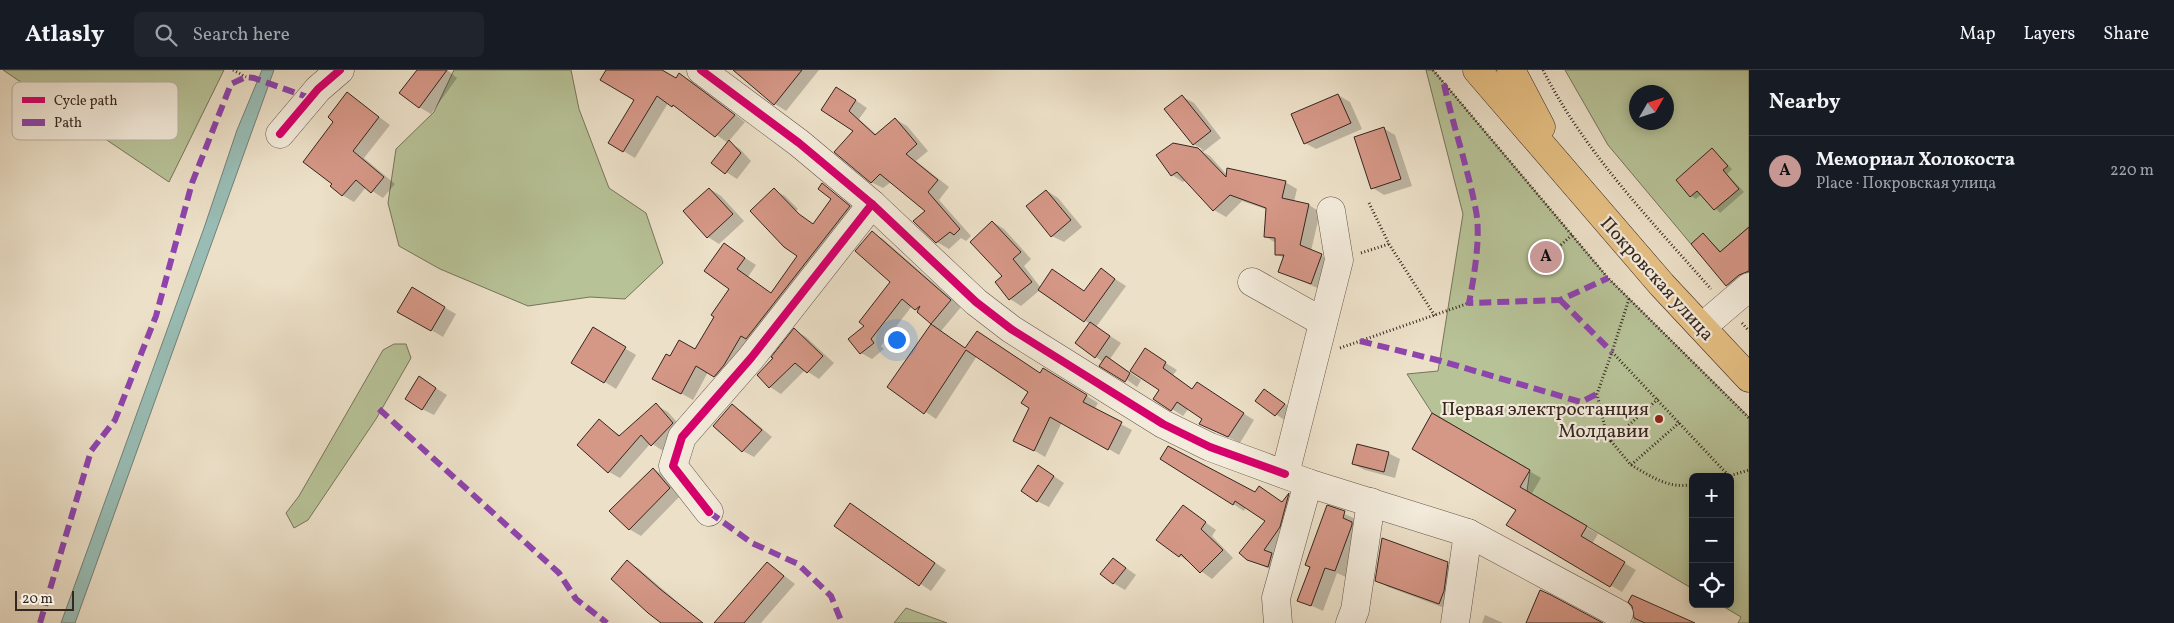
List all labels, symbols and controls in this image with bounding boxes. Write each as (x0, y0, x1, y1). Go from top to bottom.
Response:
search box (134, 12, 484, 57)
text: Atlasly (25, 18, 104, 52)
icon: search (152, 21, 180, 49)
text: Search here (192, 22, 290, 48)
text: Map (1959, 22, 1995, 47)
text: Layers (2023, 22, 2075, 47)
text: Share (2103, 22, 2149, 47)
legend (12, 82, 178, 140)
north arrow (1629, 85, 1674, 130)
text: Nearby (1769, 88, 1840, 117)
text: Cycle path (54, 92, 118, 111)
text: Path (54, 114, 82, 133)
text: Мемориал Холокоста (1816, 147, 2015, 173)
text: A (1779, 160, 1791, 182)
text: 220 m (2110, 160, 2154, 182)
text: Place · Покровская улица (1816, 173, 1996, 195)
street label: Покровская улица (1594, 212, 1719, 347)
pin: A (1530, 238, 1562, 276)
your location (884, 327, 910, 353)
place label: Первая электростанция Молдавии (1441, 397, 1649, 445)
marker: Первая электростанция Молдавии (1653, 413, 1665, 425)
map controls (1689, 473, 1734, 608)
button: + (1689, 473, 1734, 518)
button: − (1689, 518, 1734, 563)
button: locate (1689, 563, 1734, 608)
scale bar (15, 588, 74, 611)
text: 20 m (22, 590, 53, 609)

